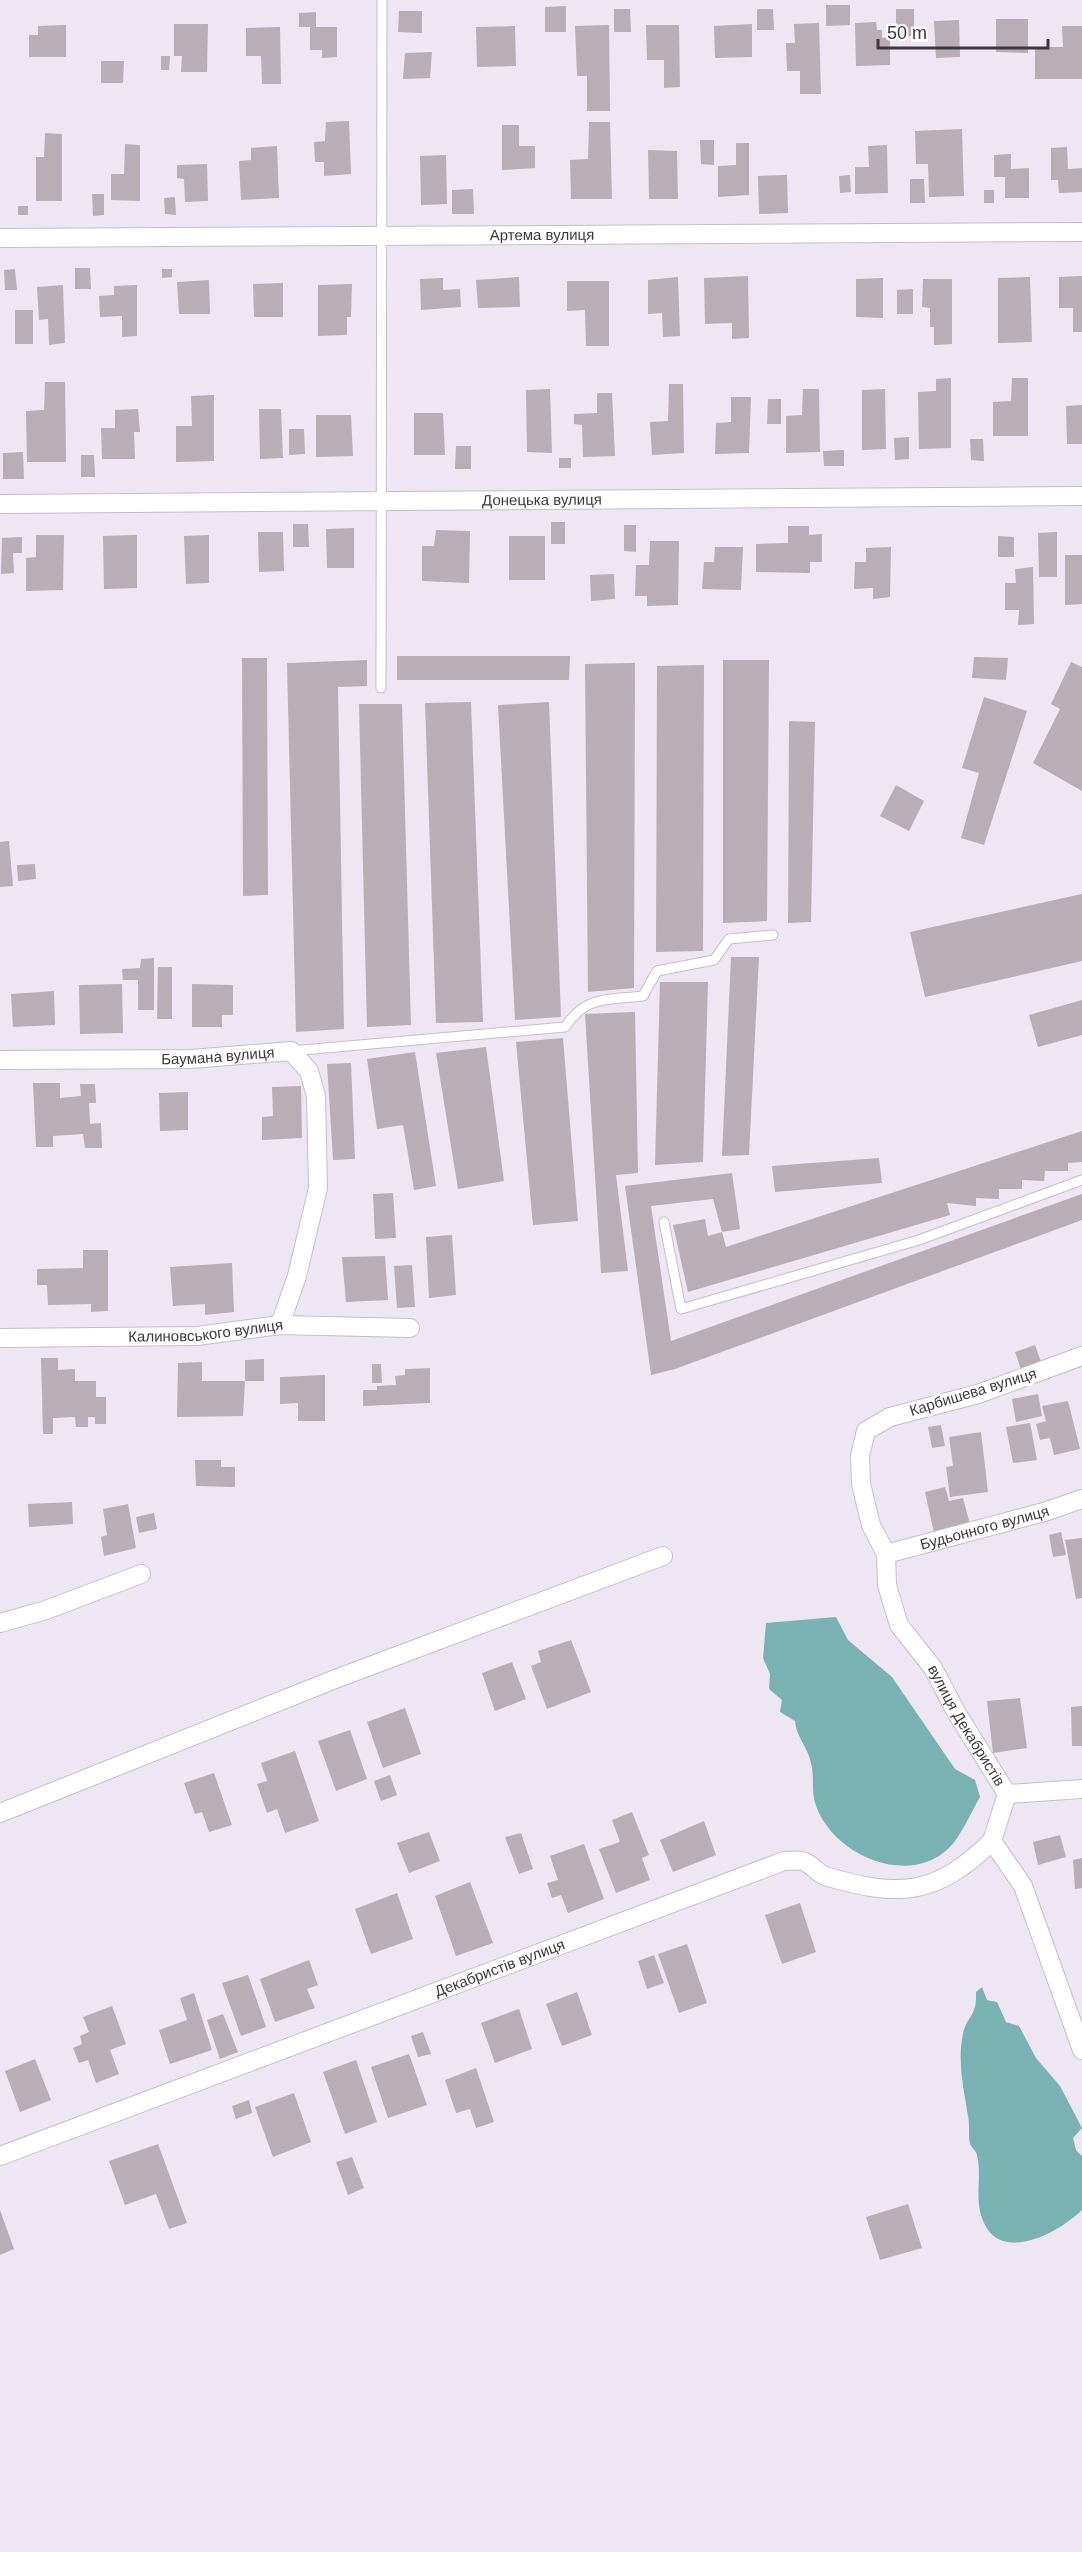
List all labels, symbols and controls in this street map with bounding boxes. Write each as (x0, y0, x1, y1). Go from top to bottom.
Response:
scale bar (878, 12, 1048, 50)
text: 50 m (887, 23, 927, 43)
street label: Артема вулиця (490, 226, 594, 243)
street label: Донецька вулиця (482, 491, 602, 508)
street label: Баумана вулиця (161, 1043, 275, 1067)
street label: Калиновського вулиця (128, 1316, 284, 1345)
street label: Карбишева вулиця (907, 1364, 1038, 1419)
street label: Будьонного вулиця (918, 1502, 1051, 1553)
street label: вулиця Декабристів (925, 1662, 1009, 1789)
street label: Декабристів вулиця (432, 1935, 567, 2000)

